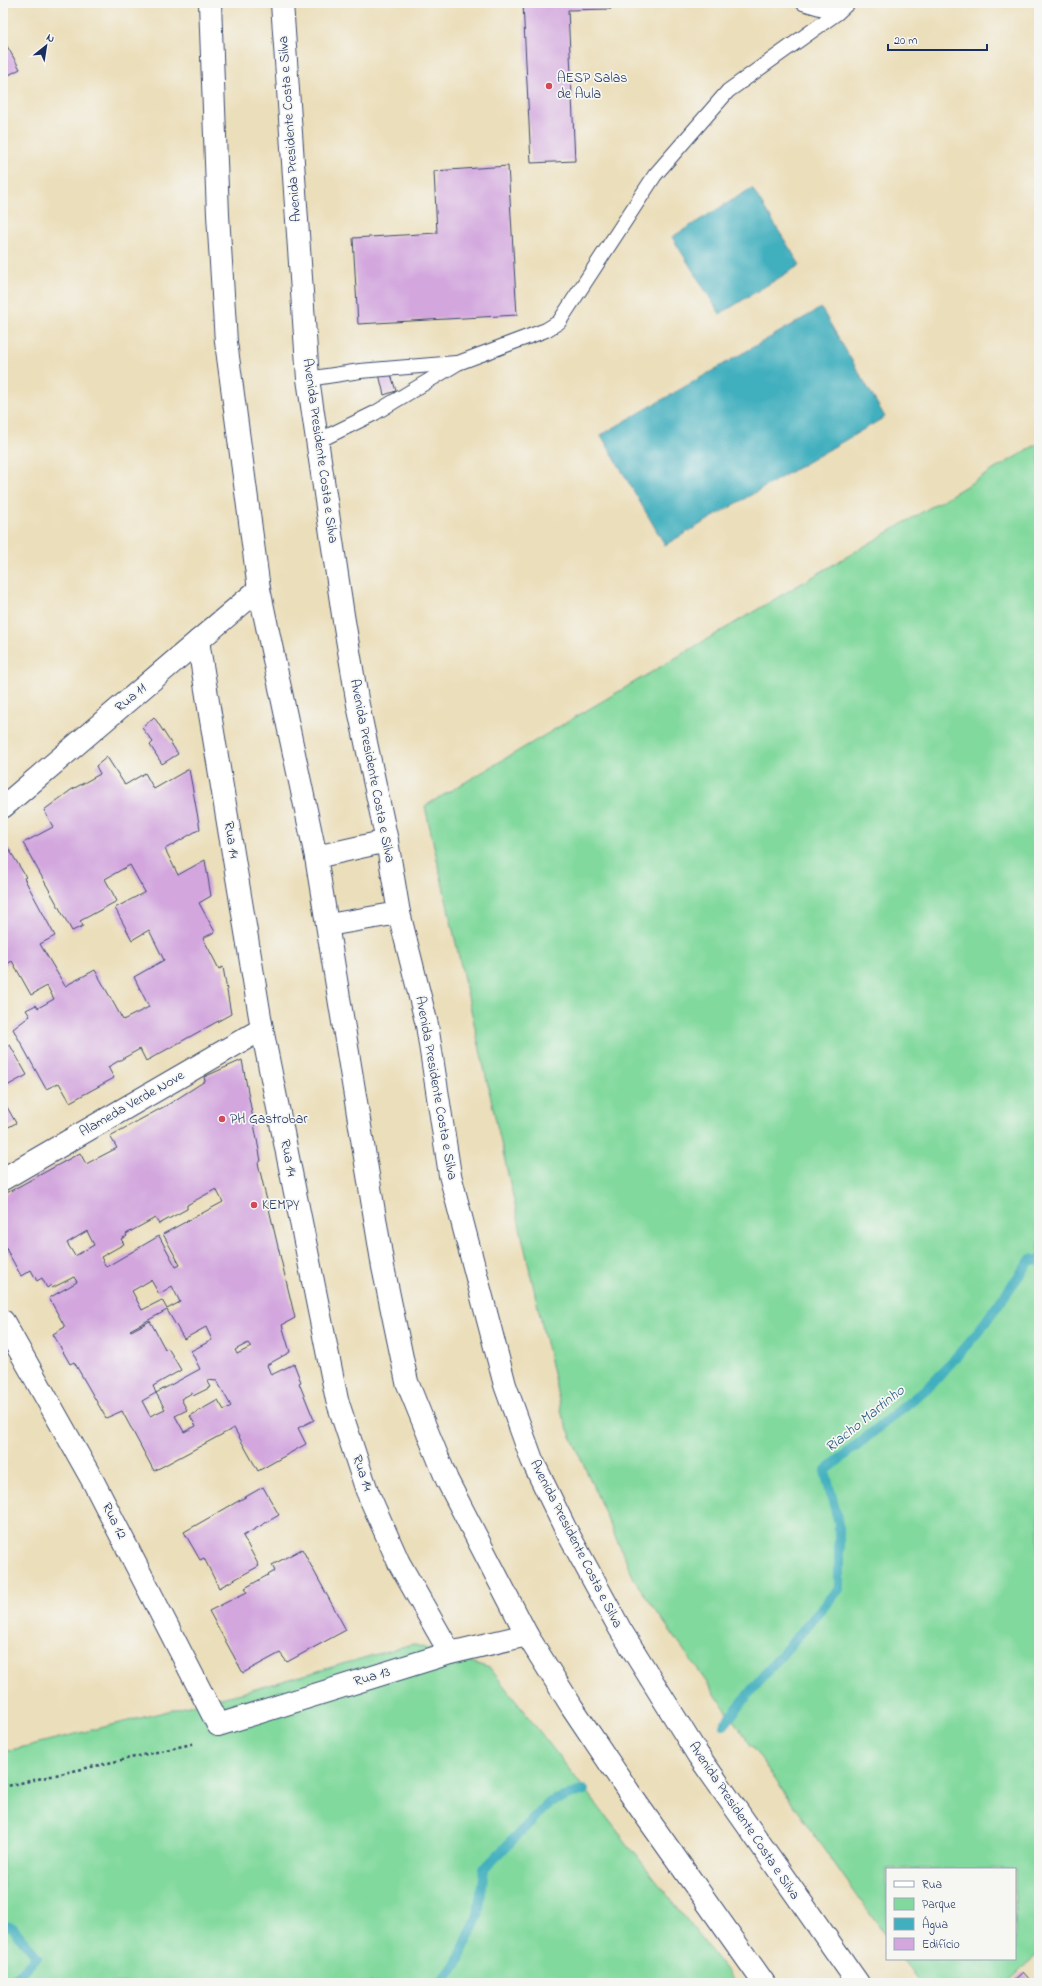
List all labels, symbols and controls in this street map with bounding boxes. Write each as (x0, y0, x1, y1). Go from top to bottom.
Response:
north arrow (26, 26, 66, 66)
scale bar (888, 26, 987, 52)
text: N (43, 29, 58, 47)
text: 20 m (894, 32, 917, 50)
street label: Avenida Presidente Costa e Silva (273, 35, 307, 223)
place label: AESP Salas de Aula (557, 68, 627, 105)
marker: AESP Salas de Aula (544, 81, 554, 91)
street label: Avenida Presidente Costa e Silva (297, 357, 343, 545)
street label: Avenida Presidente Costa e Silva (344, 677, 400, 865)
street label: Rua 11 (111, 678, 152, 718)
street label: Rua 14 (218, 820, 244, 860)
street label: Avenida Presidente Costa e Silva (409, 994, 463, 1182)
street label: Alameda Verde Nove (76, 1065, 189, 1143)
place label: PH Gastrobar (230, 1109, 308, 1130)
marker: PH Gastrobar (217, 1114, 227, 1124)
street label: Rua 14 (274, 1138, 302, 1178)
place label: KEMPY (262, 1195, 300, 1216)
marker: KEMPY (249, 1200, 259, 1210)
water label: Riacho Martinho (821, 1379, 910, 1458)
street label: Rua 14 (346, 1452, 378, 1494)
street label: Avenida Presidente Costa e Silva (524, 1456, 628, 1632)
street label: Rua 12 (96, 1499, 132, 1543)
street label: Rua 13 (351, 1661, 393, 1692)
street label: Avenida Presidente Costa e Silva (683, 1738, 805, 1904)
legend (886, 1868, 1016, 1960)
text: Rua (922, 1876, 942, 1894)
text: Parque (922, 1896, 956, 1914)
text: Água (922, 1915, 948, 1935)
text: Edifício (922, 1936, 960, 1954)

